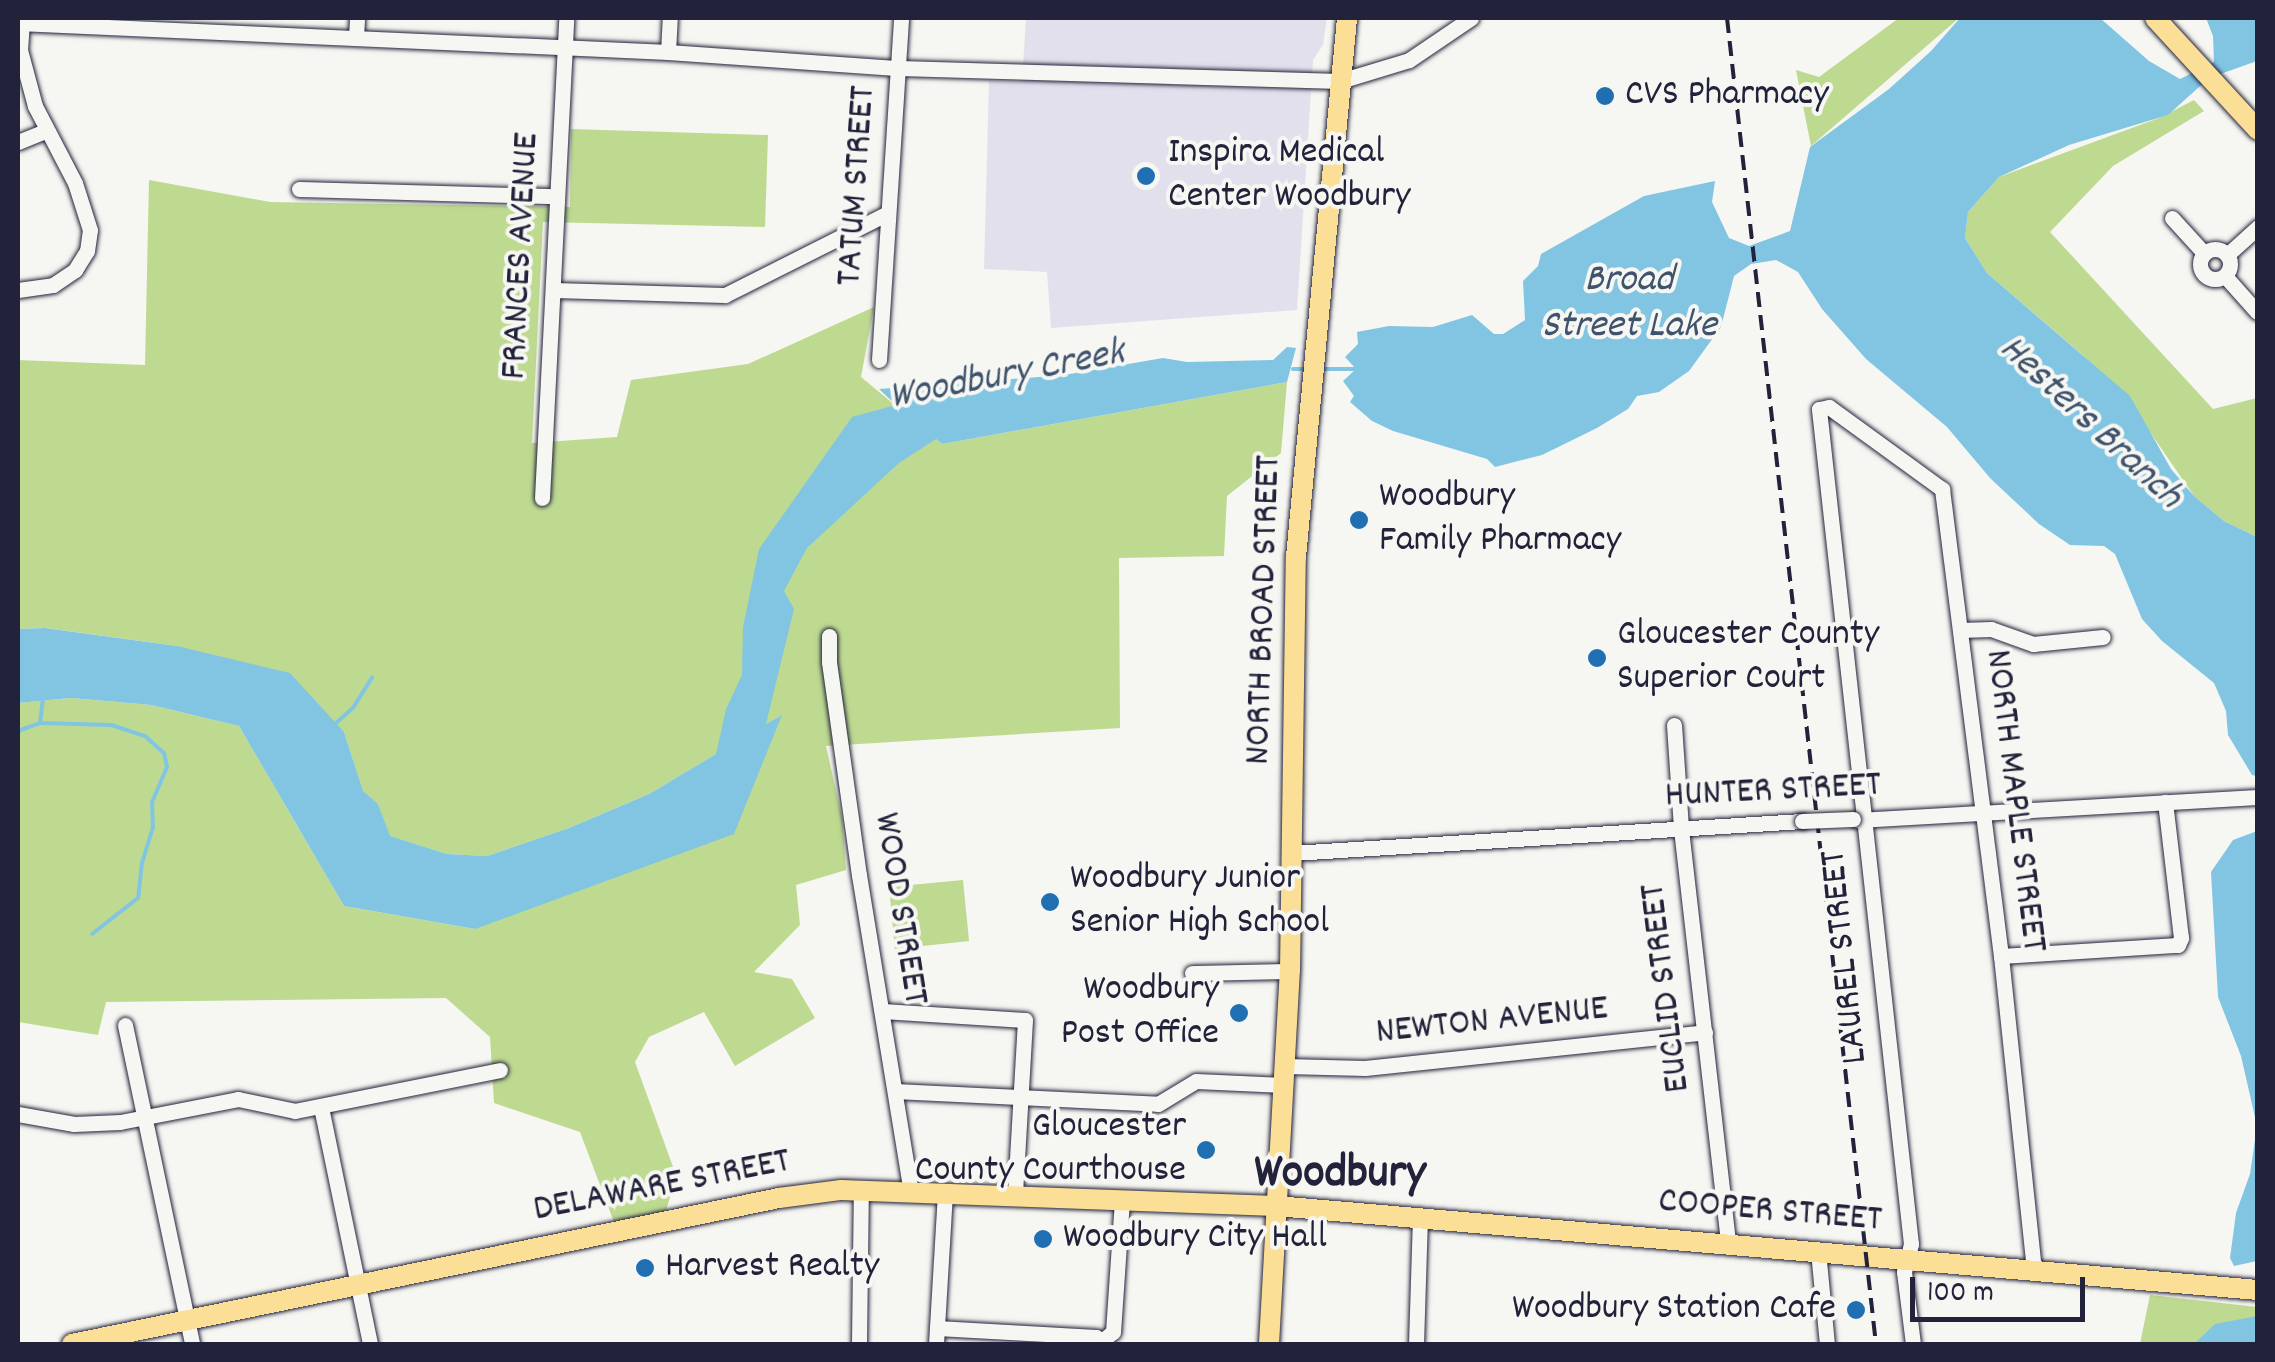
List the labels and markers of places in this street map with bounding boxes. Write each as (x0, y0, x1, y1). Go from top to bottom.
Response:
place label: CVS Pharmacy (1625, 73, 1829, 119)
marker: CVS Pharmacy (1594, 85, 1616, 107)
place label: Inspira Medical Center Woodbury (1168, 131, 1410, 220)
marker: Inspira Medical Center Woodbury (1133, 163, 1159, 189)
place label: Woodbury Family Pharmacy (1379, 475, 1621, 564)
marker: Woodbury Family Pharmacy (1348, 509, 1370, 531)
place label: Gloucester County Superior Court (1617, 613, 1879, 702)
marker: Gloucester County Superior Court (1586, 647, 1608, 669)
place label: Woodbury Junior Senior High School (1070, 857, 1329, 946)
marker: Woodbury Junior Senior High School (1039, 891, 1061, 913)
place label: Woodbury Post Office (1061, 968, 1219, 1058)
marker: Woodbury Post Office (1228, 1002, 1250, 1024)
place label: Gloucester County Courthouse (915, 1105, 1186, 1194)
marker: Gloucester County Courthouse (1195, 1139, 1217, 1161)
place label: Woodbury City Hall (1063, 1216, 1327, 1262)
marker: Woodbury City Hall (1032, 1228, 1054, 1250)
place label: Harvest Realty (665, 1245, 879, 1291)
marker: Harvest Realty (634, 1257, 656, 1279)
place label: Woodbury Station Cafe (1512, 1287, 1836, 1333)
marker: Woodbury Station Cafe (1845, 1299, 1867, 1321)

